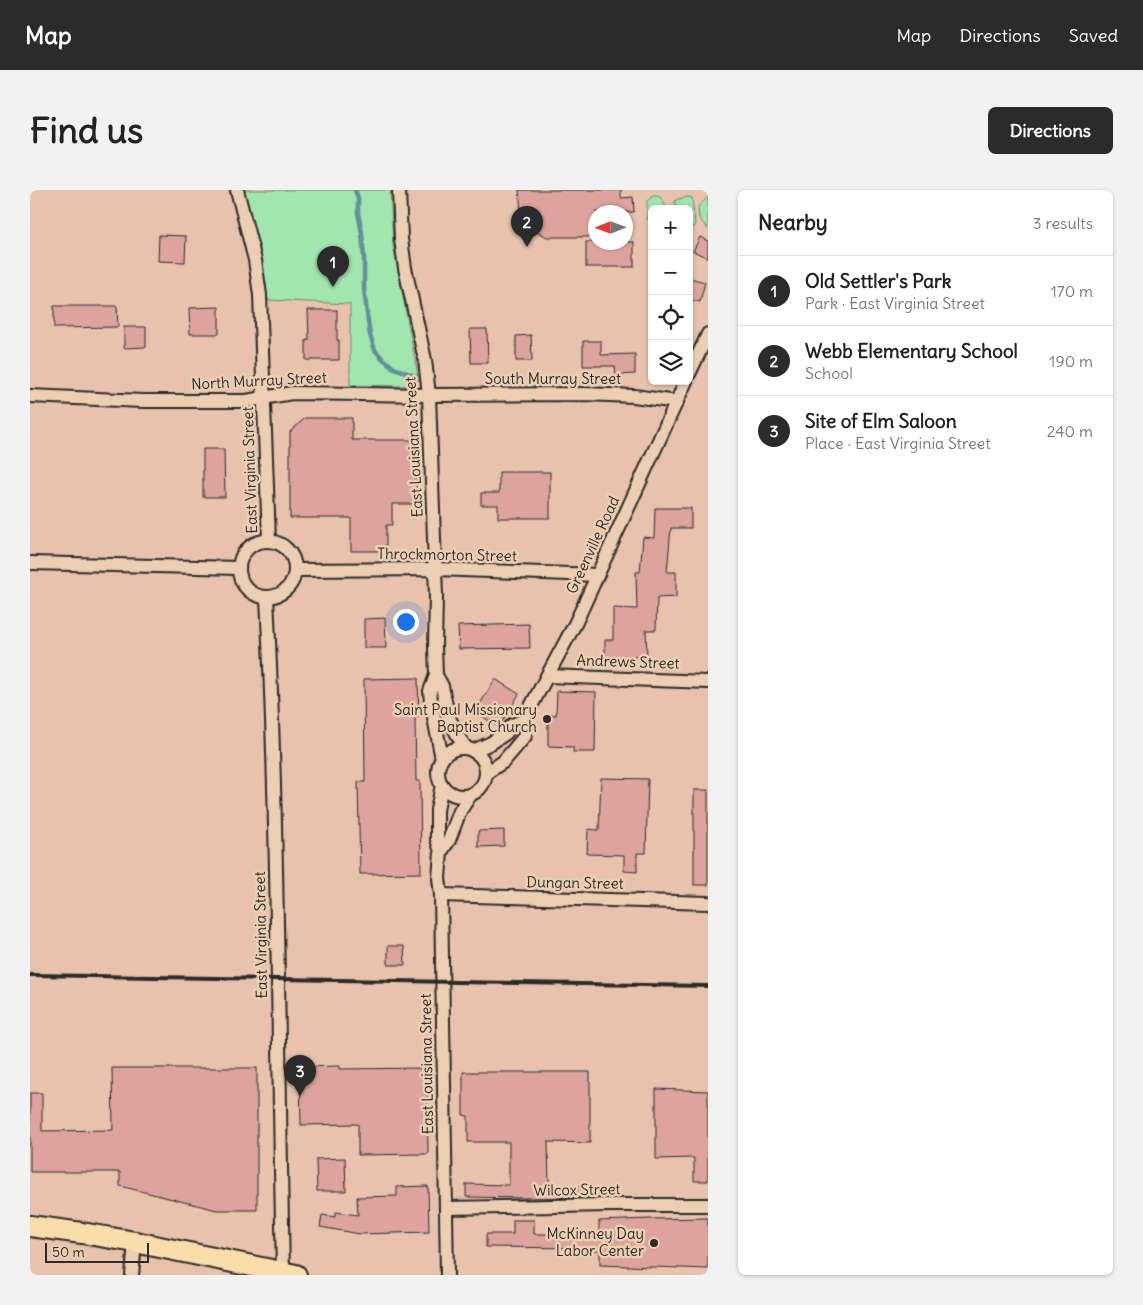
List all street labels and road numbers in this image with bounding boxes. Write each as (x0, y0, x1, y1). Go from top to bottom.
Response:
street label: North Murray Street (191, 367, 327, 394)
street label: South Murray Street (485, 369, 621, 388)
street label: East Louisiana Street (400, 376, 427, 518)
street label: East Virginia Street (238, 406, 261, 534)
street label: Greenville Road (562, 493, 624, 597)
street label: Throckmorton Street (377, 544, 517, 565)
street label: Andrews Street (576, 650, 680, 673)
street label: East Virginia Street (250, 871, 271, 999)
street label: Dungan Street (526, 872, 624, 893)
street label: East Louisiana Street (416, 993, 437, 1135)
street label: Wilcox Street (533, 1179, 621, 1200)

